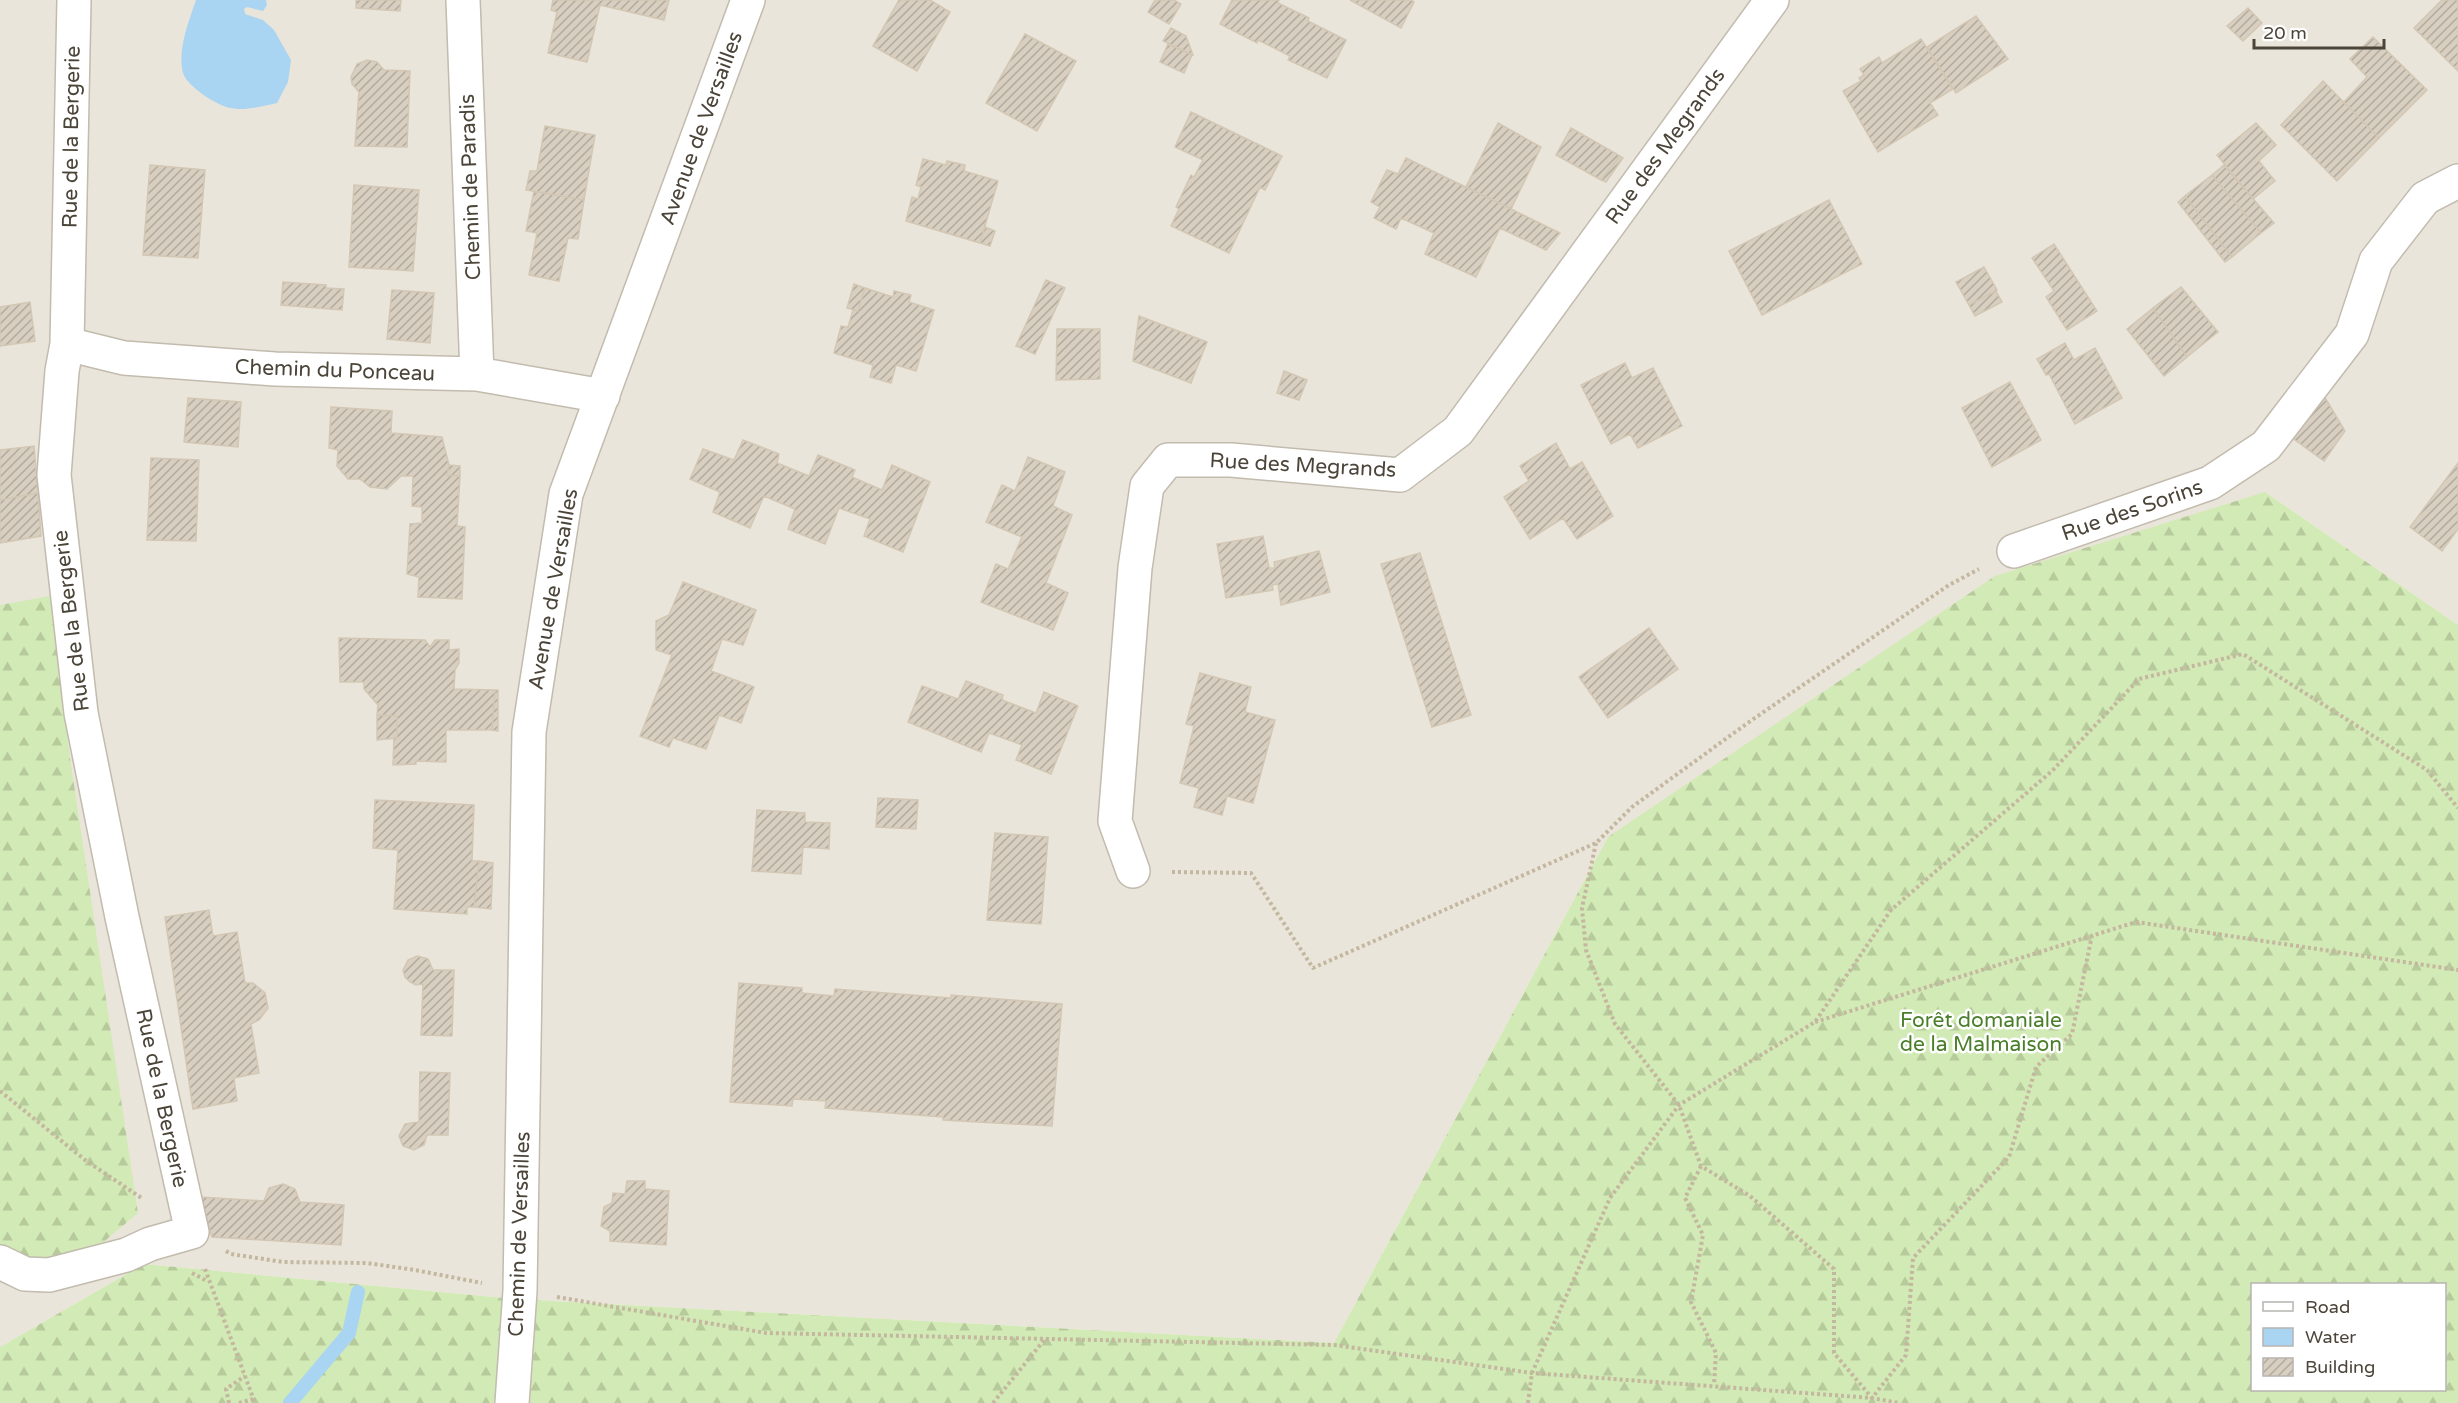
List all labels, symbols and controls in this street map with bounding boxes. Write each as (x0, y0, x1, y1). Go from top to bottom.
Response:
scale bar (2254, 12, 2384, 50)
text: 20 m (2263, 22, 2307, 44)
street label: Avenue de Versailles (655, 28, 748, 228)
street label: Rue de la Bergerie (57, 45, 86, 228)
street label: Rue des Megrands (1600, 63, 1730, 229)
street label: Chemin de Paradis (455, 93, 486, 281)
street label: Chemin du Ponceau (234, 355, 436, 386)
street label: Rue des Megrands (1209, 448, 1397, 483)
street label: Rue des Sorins (2058, 475, 2206, 546)
street label: Avenue de Versailles (523, 486, 584, 692)
street label: Rue de la Bergerie (48, 529, 95, 713)
street label: Rue de la Bergerie (130, 1006, 193, 1190)
park label: Forêt domaniale de la Malmaison (1900, 1008, 2062, 1057)
street label: Chemin de Versailles (503, 1131, 536, 1337)
legend (2251, 1283, 2446, 1391)
text: Road (2305, 1296, 2350, 1318)
text: Water (2305, 1326, 2356, 1348)
text: Building (2305, 1356, 2375, 1378)

